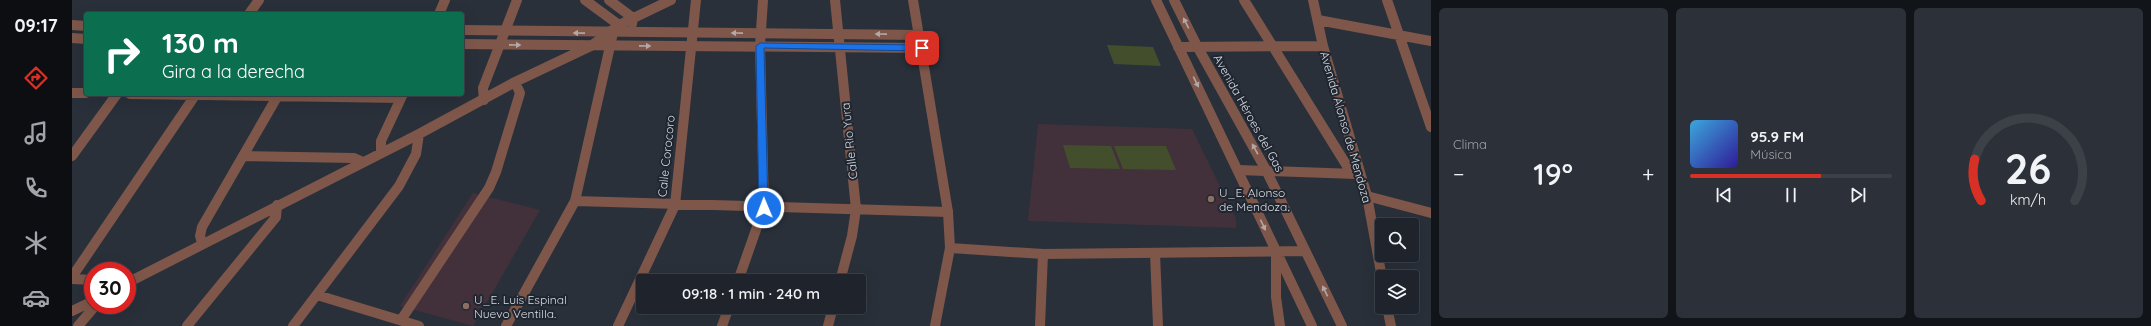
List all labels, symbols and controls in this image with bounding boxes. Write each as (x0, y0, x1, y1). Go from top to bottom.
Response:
text: 09:17 (14, 14, 58, 37)
one-way arrow (1183, 17, 1189, 29)
text: 130 m (162, 25, 239, 60)
icon: right (96, 28, 148, 80)
one-way arrow (572, 30, 585, 36)
one-way arrow (730, 30, 743, 36)
one-way arrow (875, 31, 887, 38)
pin (905, 31, 939, 65)
icon: arrive (911, 37, 933, 59)
one-way arrow (509, 42, 522, 48)
one-way arrow (639, 43, 652, 49)
street label: Avenida Alonso de Mendoza (1317, 49, 1375, 205)
street label: Avenida Héroes del Gas (1210, 52, 1288, 175)
text: Gira a la derecha (162, 60, 305, 83)
icon: directions (22, 64, 50, 92)
one-way arrow (1192, 76, 1199, 88)
street label: Calle Rio Yura (838, 102, 860, 180)
street label: Calle Corocoro (654, 114, 678, 198)
icon: music (22, 119, 50, 147)
text: 95.9 FM (1750, 127, 1804, 146)
text: Clima (1453, 136, 1487, 152)
text: 26 (2005, 142, 2052, 194)
one-way arrow (1252, 144, 1258, 155)
text: Música (1750, 146, 1792, 162)
text: 19° (1533, 155, 1573, 193)
text: − (1453, 160, 1464, 188)
text: + (1642, 160, 1654, 188)
icon: phone (22, 174, 50, 202)
icon: previous (1713, 184, 1735, 206)
icon: pause (1780, 184, 1802, 206)
icon: next (1847, 184, 1869, 206)
place label: U_E. Alonso de Mendoza. (1219, 185, 1290, 214)
position arrow (743, 187, 785, 229)
text: km/h (2010, 191, 2046, 209)
marker: U_E. Alonso de Mendoza. (1206, 194, 1216, 204)
map controls (1375, 218, 1419, 314)
button: search (1375, 218, 1419, 262)
one-way arrow (1260, 219, 1266, 230)
icon: climate (22, 229, 50, 257)
speed limit sign: 30 (84, 262, 136, 314)
button: layers (1375, 270, 1419, 314)
icon: car (22, 284, 50, 312)
text: 09:18 · 1 min · 240 m (682, 284, 820, 303)
one-way arrow (1322, 285, 1328, 297)
place label: U_E. Luis Espinal Nuevo Ventilla. (474, 292, 567, 321)
marker: U_E. Luis Espinal Nuevo Ventilla. (461, 301, 471, 311)

